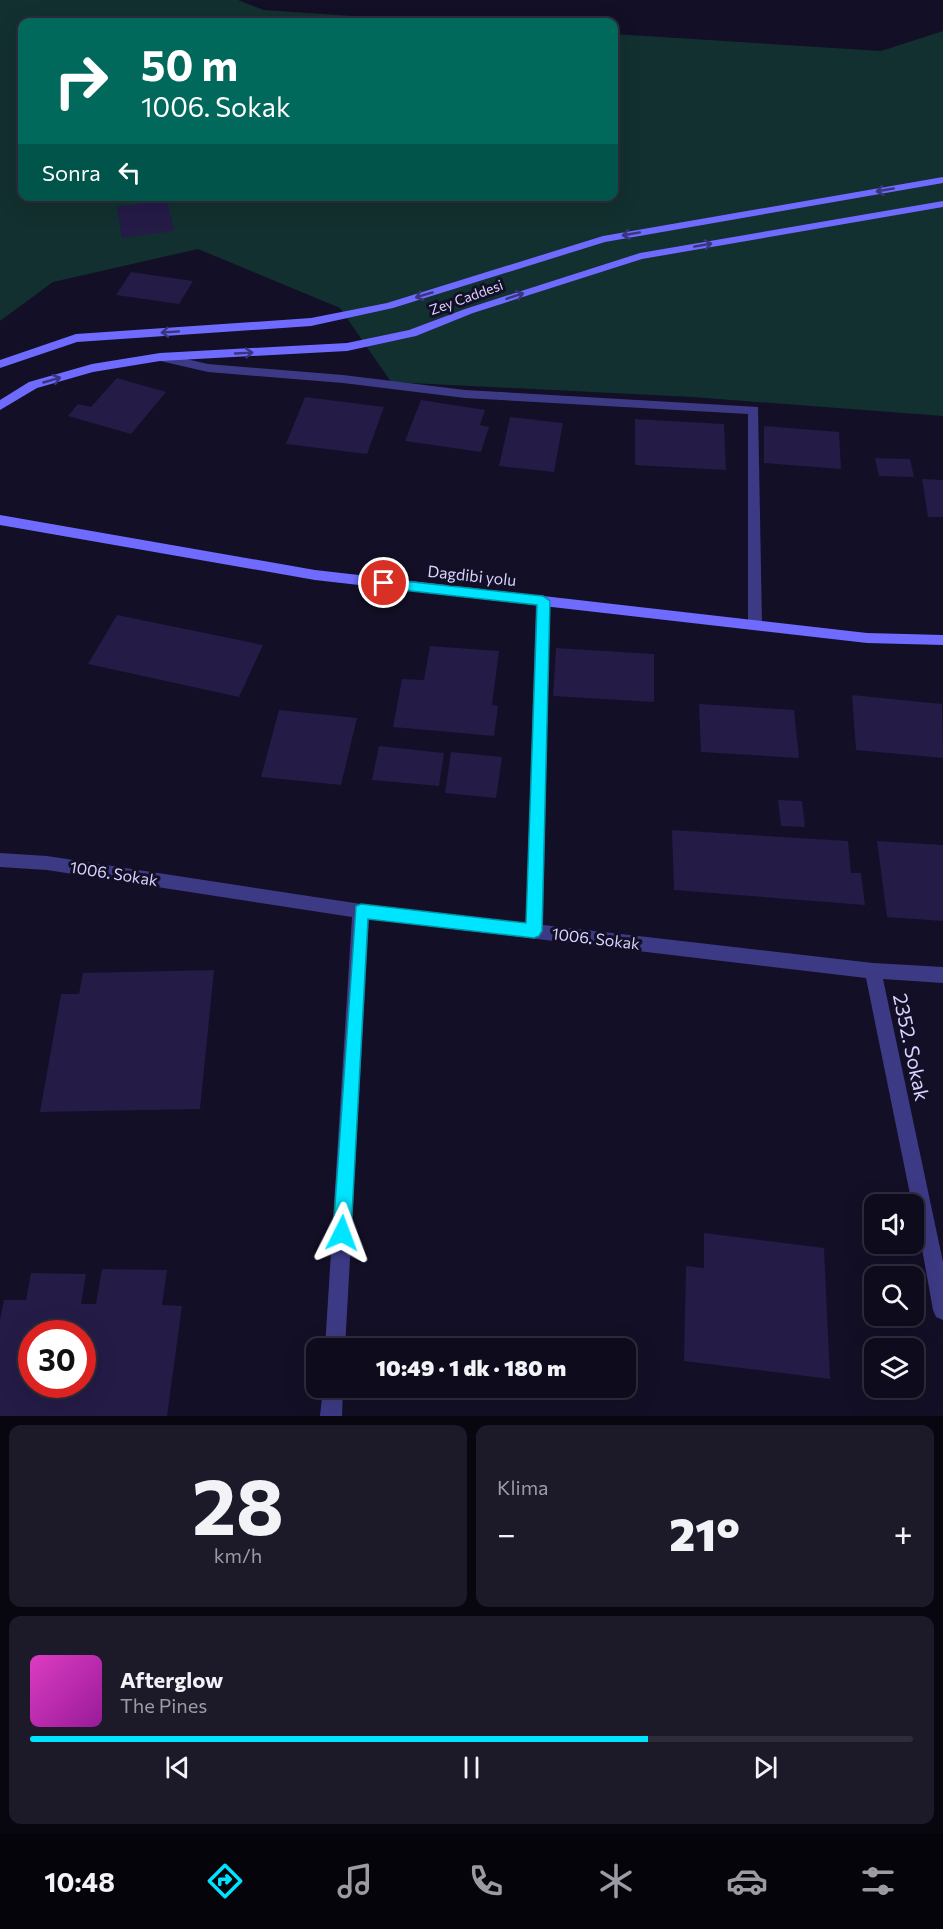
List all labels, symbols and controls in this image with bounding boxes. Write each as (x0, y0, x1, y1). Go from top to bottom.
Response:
text: 50 m (141, 38, 238, 90)
icon: right (42, 42, 120, 120)
text: 1006. Sokak (141, 90, 291, 123)
icon: left (113, 156, 146, 189)
text: Sonra (42, 159, 101, 186)
one-way arrow (876, 185, 896, 196)
one-way arrow (622, 229, 642, 240)
one-way arrow (692, 240, 712, 251)
street label: Zey Caddesi (427, 276, 505, 318)
one-way arrow (415, 290, 434, 301)
one-way arrow (505, 290, 524, 301)
one-way arrow (160, 326, 180, 337)
one-way arrow (233, 347, 253, 358)
one-way arrow (42, 374, 61, 385)
pin (358, 557, 409, 608)
street label: Dagdibi yolu (427, 561, 517, 589)
icon: arrive (367, 566, 400, 599)
street label: 1006. Sokak (69, 857, 160, 889)
street label: 1006. Sokak (551, 923, 641, 953)
street label: 2352. Sokak (889, 991, 935, 1103)
map controls (864, 1194, 924, 1398)
button: sound (864, 1194, 924, 1254)
position arrow (310, 1201, 374, 1265)
button: search (864, 1266, 924, 1326)
speed limit sign: 30 (18, 1320, 96, 1398)
button: layers (864, 1338, 924, 1398)
text: 10:49 · 1 dk · 180 m (376, 1354, 566, 1381)
text: 28 (192, 1456, 284, 1551)
text: Klima (497, 1475, 549, 1499)
text: 21° (669, 1505, 740, 1560)
text: − (497, 1512, 516, 1553)
text: + (894, 1512, 913, 1553)
text: km/h (214, 1543, 262, 1567)
text: Afterglow (120, 1666, 223, 1693)
text: The Pines (120, 1693, 207, 1717)
icon: previous (161, 1751, 194, 1784)
icon: pause (455, 1751, 488, 1784)
icon: next (749, 1751, 782, 1784)
icon: directions (204, 1860, 246, 1902)
icon: music (334, 1860, 376, 1902)
icon: phone (465, 1860, 507, 1902)
icon: climate (595, 1860, 637, 1902)
icon: car (726, 1860, 768, 1902)
icon: filters (857, 1860, 899, 1902)
text: 10:48 (44, 1865, 115, 1898)

